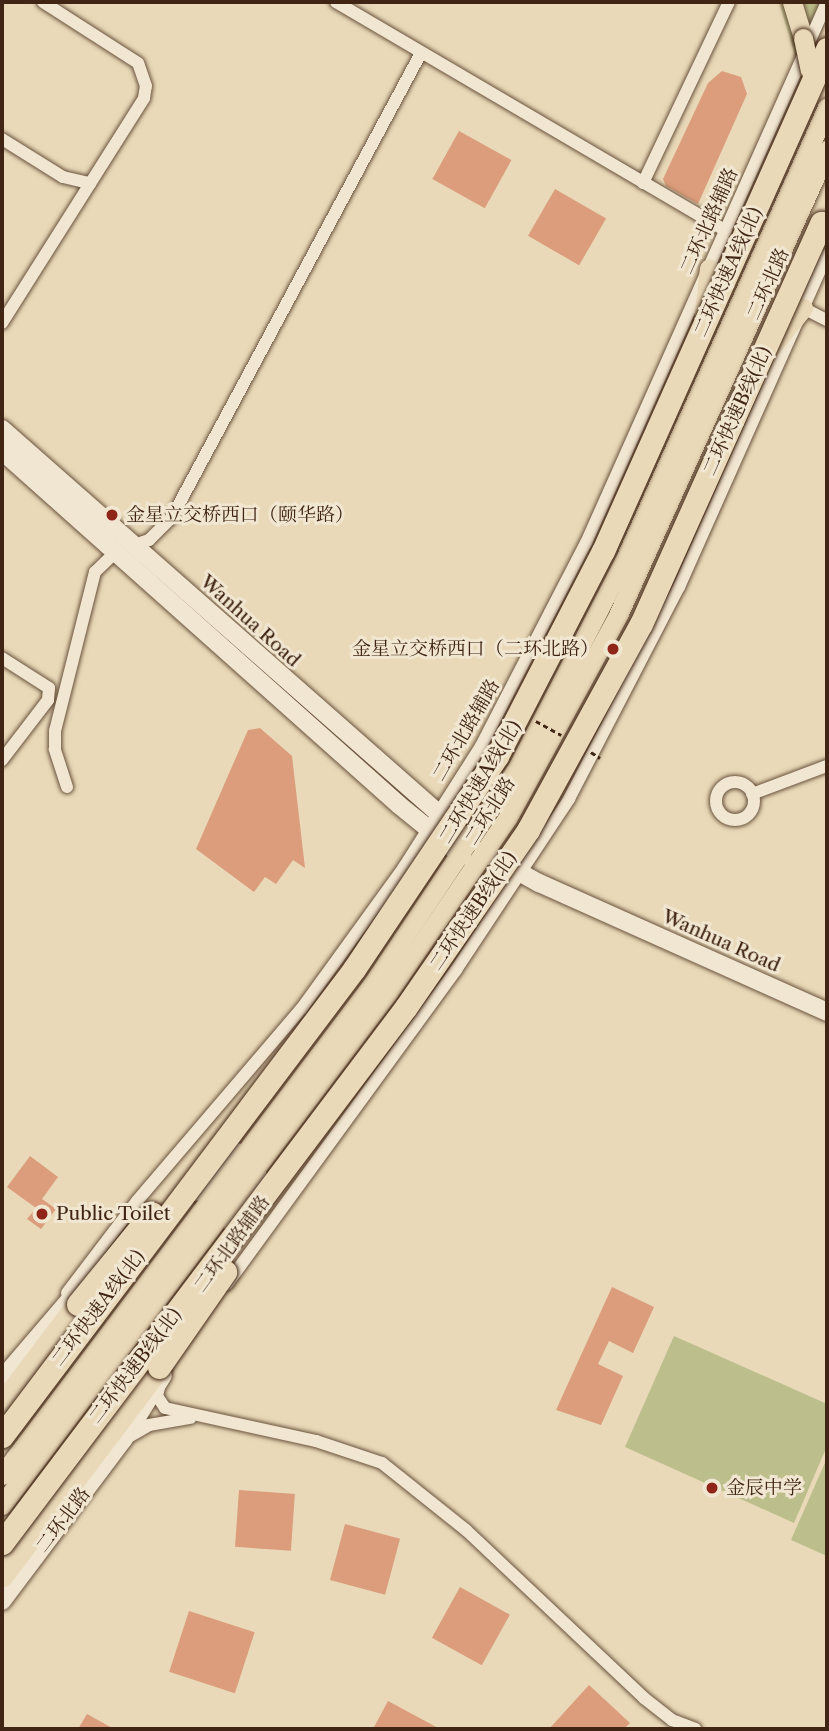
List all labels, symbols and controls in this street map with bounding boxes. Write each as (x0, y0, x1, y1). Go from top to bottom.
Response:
street label: 二环北路辅路 (675, 164, 743, 278)
street label: 二环快速A线(北) (689, 204, 767, 340)
street label: 二环北路 (742, 245, 794, 323)
street label: 二环快速B线(北) (698, 343, 776, 479)
place label: 金星立交桥西口（颐华路） (126, 504, 354, 526)
marker: 金星立交桥西口（颐华路） (104, 507, 120, 523)
street label: Wanhua Road (195, 570, 305, 672)
place label: 金星立交桥西口（二环北路） (352, 638, 599, 660)
marker: 金星立交桥西口（二环北路） (605, 641, 621, 657)
street label: 二环北路辅路 (428, 675, 504, 785)
street label: 二环快速A线(北) (434, 716, 526, 848)
street label: 二环北路 (460, 773, 520, 849)
street label: 二环快速B线(北) (425, 847, 521, 975)
street label: Wanhua Road (658, 905, 784, 977)
street label: 二环北路辅路 (189, 1191, 275, 1297)
place label: Public Toilet (56, 1203, 171, 1225)
marker: Public Toilet (34, 1206, 50, 1222)
street label: 二环快速A线(北) (47, 1245, 149, 1371)
street label: 二环快速B线(北) (84, 1304, 186, 1428)
place label: 金辰中学 (726, 1477, 802, 1499)
marker: 金辰中学 (704, 1480, 720, 1496)
street label: 二环北路 (31, 1483, 95, 1557)

